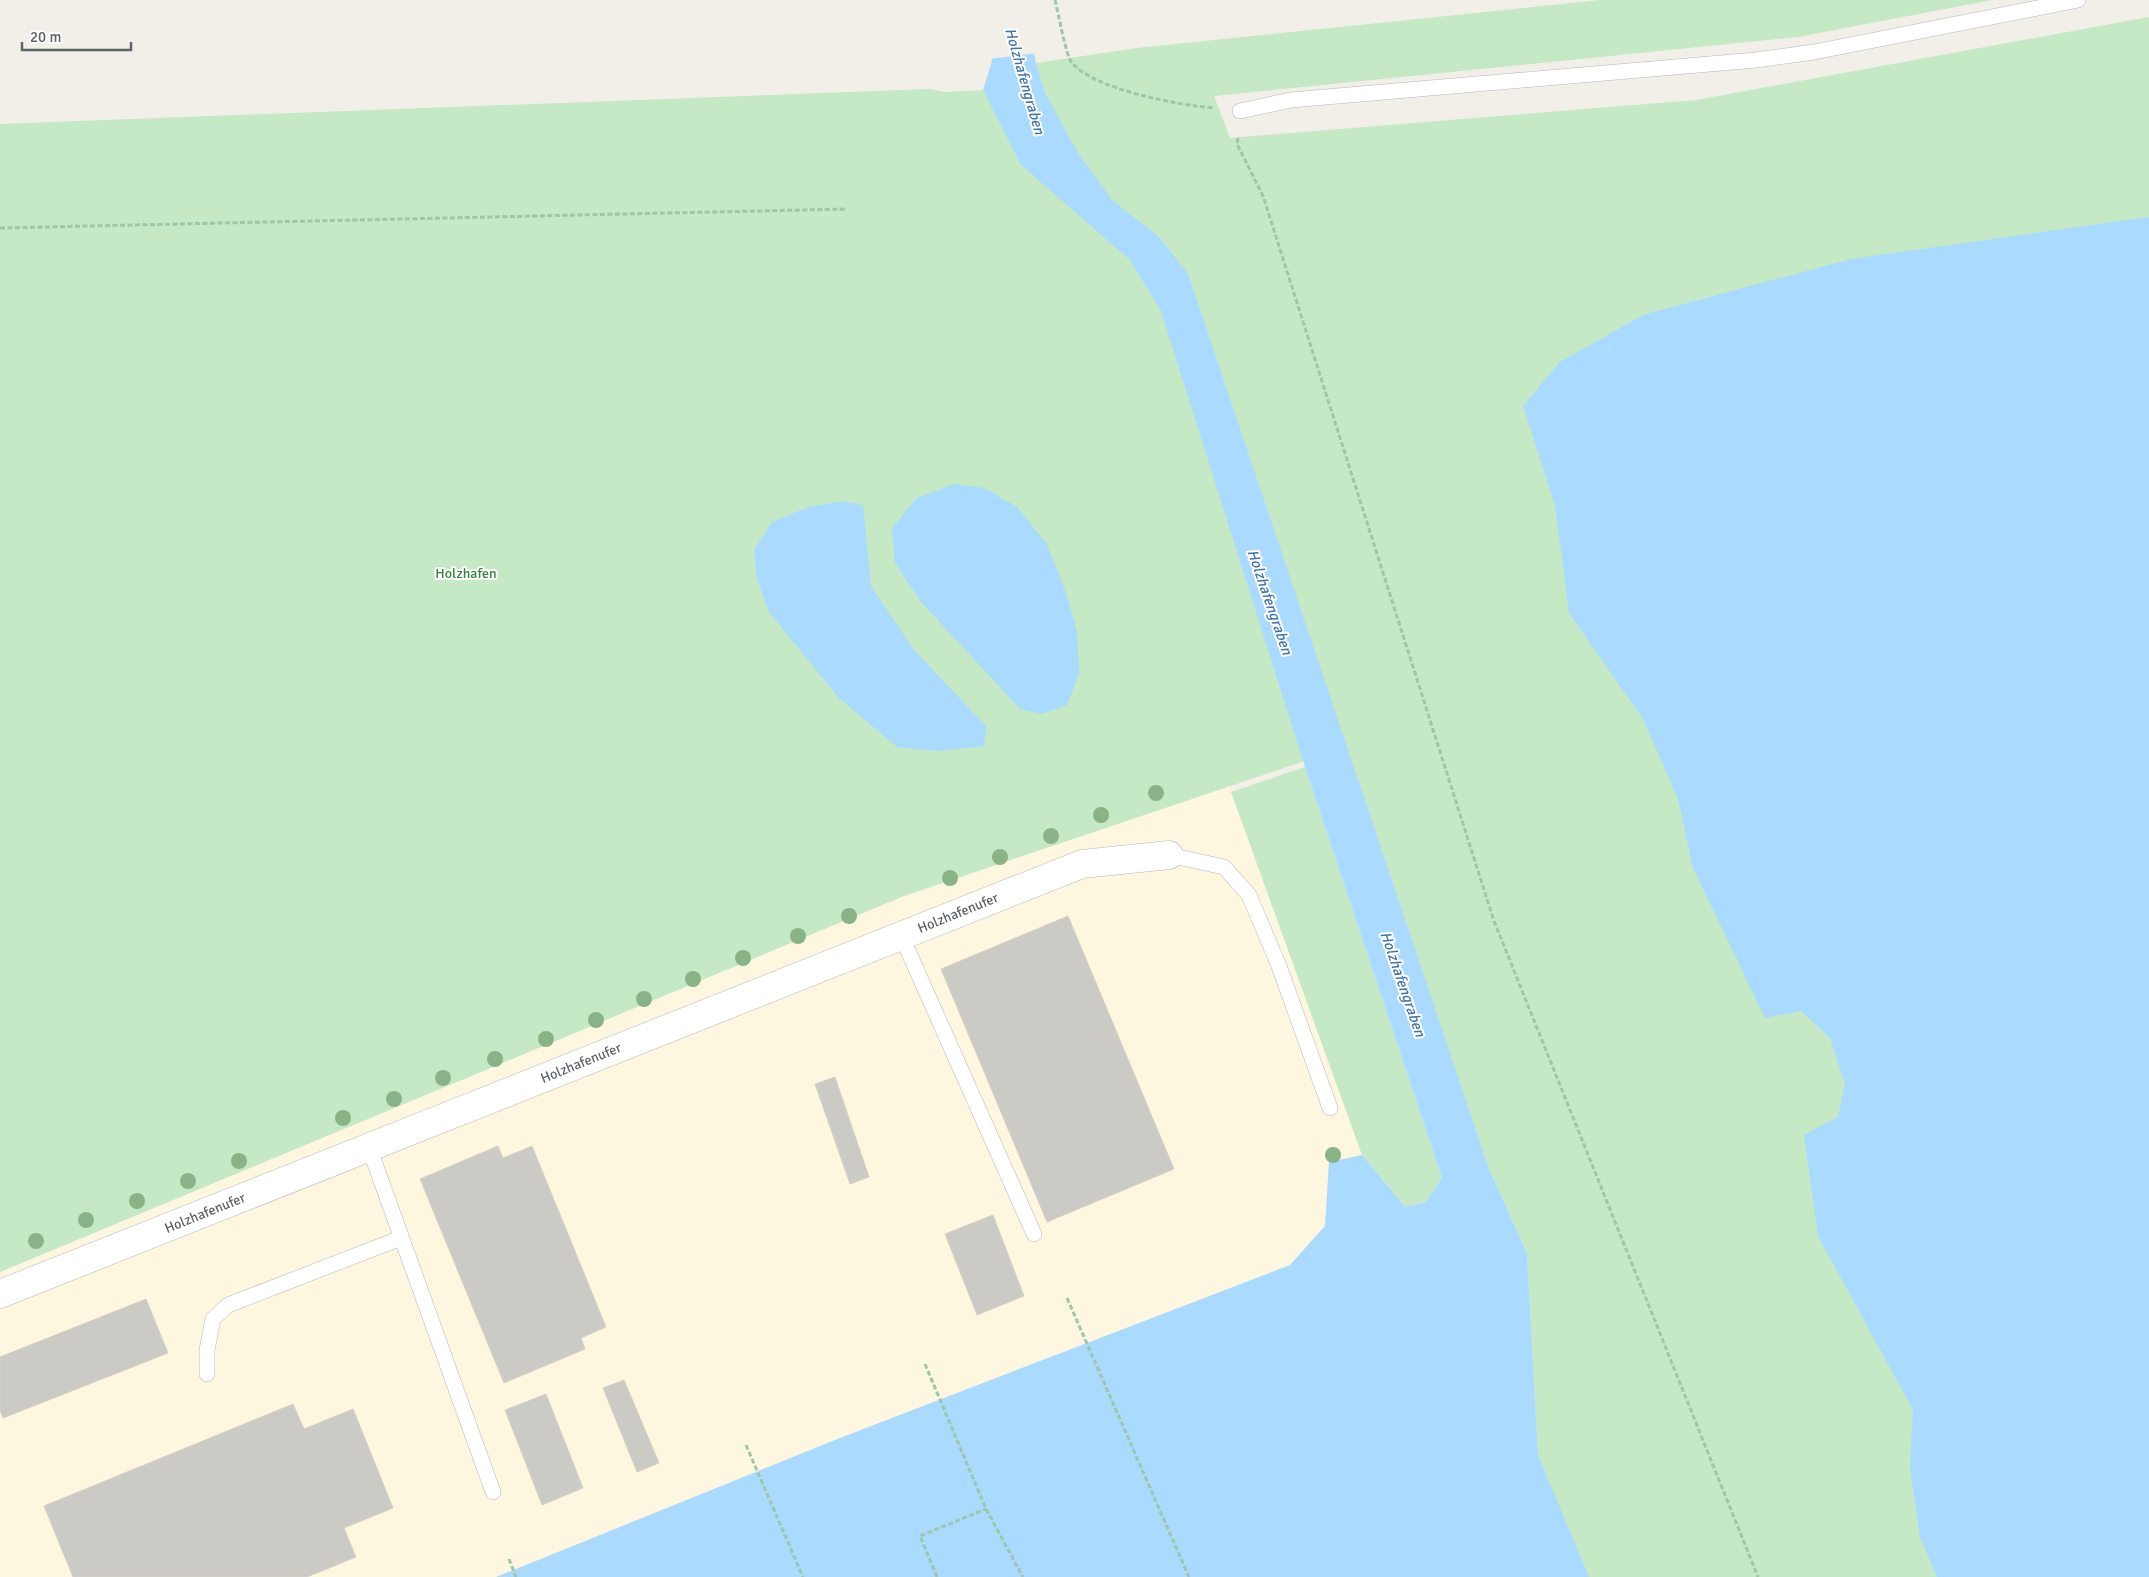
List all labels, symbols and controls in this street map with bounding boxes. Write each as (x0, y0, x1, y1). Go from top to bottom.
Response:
scale bar (22, 20, 131, 52)
water label: Holzhafengraben (1001, 26, 1049, 137)
text: 20 m (30, 28, 61, 46)
water label: Holzhafengraben (1244, 547, 1297, 658)
park label: Holzhafen (435, 565, 497, 582)
street label: Holzhafenufer (915, 889, 1002, 937)
water label: Holzhafengraben (1377, 929, 1430, 1040)
street label: Holzhafenufer (538, 1039, 625, 1087)
street label: Holzhafenufer (162, 1189, 249, 1237)

